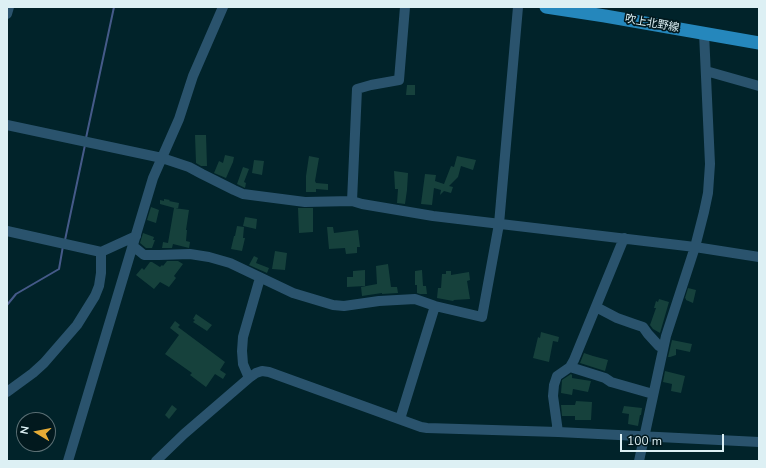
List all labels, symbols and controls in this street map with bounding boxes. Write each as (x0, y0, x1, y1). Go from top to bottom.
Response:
street label: 吹上北野線 (624, 13, 680, 35)
north arrow (16, 412, 56, 452)
text: N (17, 425, 33, 435)
scale bar (622, 426, 726, 452)
text: 100 m (627, 433, 662, 449)

